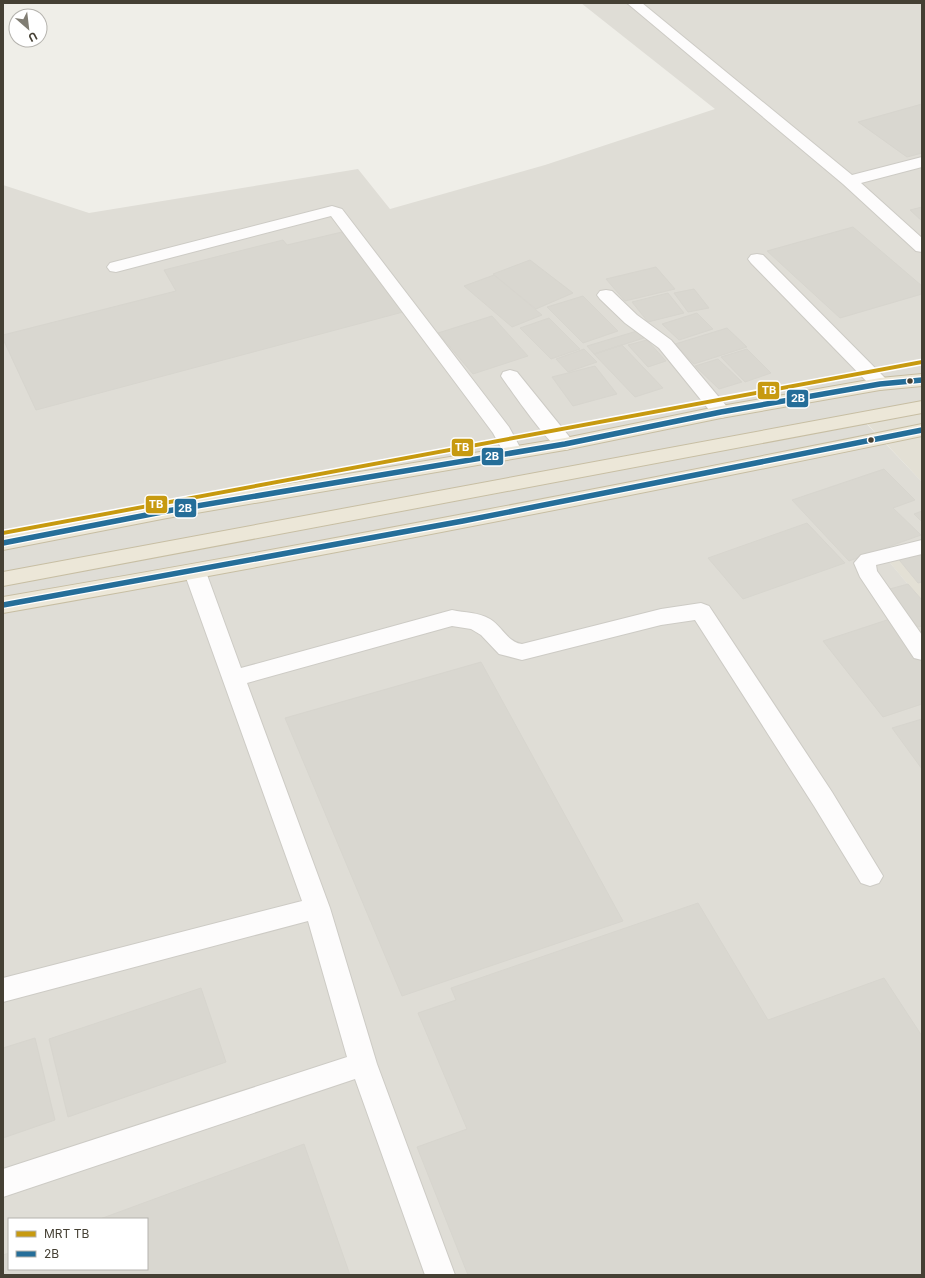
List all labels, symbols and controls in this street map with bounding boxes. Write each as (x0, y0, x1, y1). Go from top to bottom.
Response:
north arrow (8, 8, 48, 48)
text: U (26, 29, 40, 45)
unlabelled marker (905, 376, 915, 386)
line badge: TB (757, 381, 780, 400)
text: TB (762, 383, 776, 397)
line badge: 2B (786, 389, 809, 408)
text: 2B (791, 391, 805, 405)
unlabelled marker (866, 435, 876, 445)
line badge: TB (451, 438, 474, 457)
text: TB (455, 440, 469, 454)
line badge: 2B (481, 447, 504, 466)
text: 2B (485, 449, 499, 463)
line badge: TB (145, 495, 168, 514)
text: TB (149, 497, 163, 511)
line badge: 2B (174, 498, 197, 518)
text: 2B (178, 501, 192, 515)
legend (8, 1218, 148, 1270)
text: MRT TB (44, 1226, 89, 1241)
text: 2B (44, 1246, 59, 1261)

